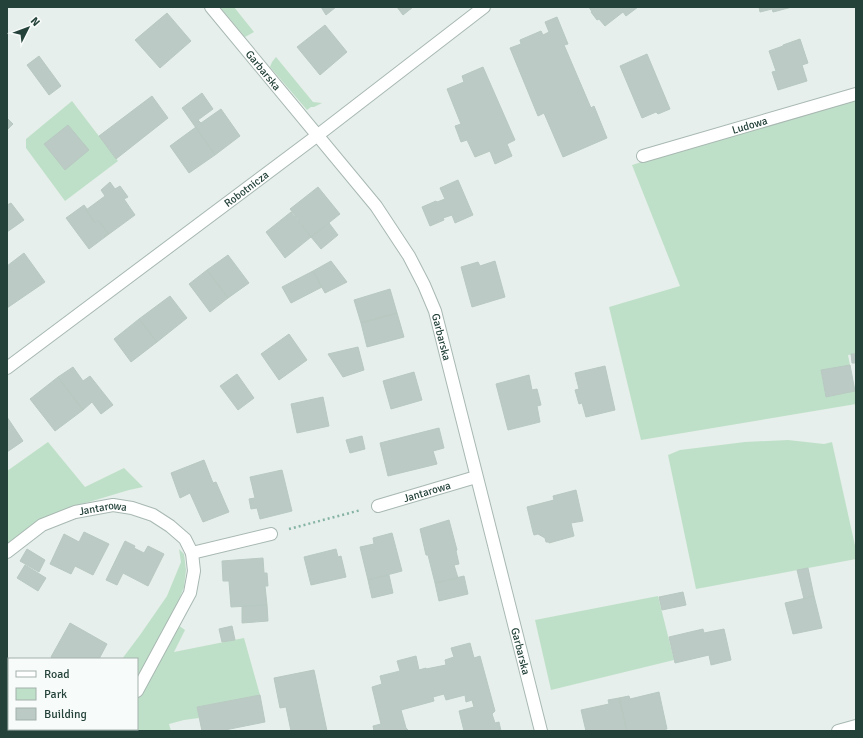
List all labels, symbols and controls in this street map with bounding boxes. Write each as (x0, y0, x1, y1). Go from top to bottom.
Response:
north arrow (8, 8, 48, 48)
text: N (28, 14, 42, 29)
street label: Garbarska (243, 48, 284, 93)
street label: Ludowa (730, 114, 769, 137)
street label: Robotnicza (222, 168, 272, 210)
street label: Garbarska (429, 312, 453, 362)
street label: Jantarowa (402, 479, 453, 505)
street label: Jantarowa (78, 499, 128, 518)
street label: Garbarska (508, 626, 533, 676)
legend (8, 658, 138, 730)
text: Road (44, 667, 70, 682)
text: Park (44, 687, 67, 702)
text: Building (44, 707, 87, 722)

